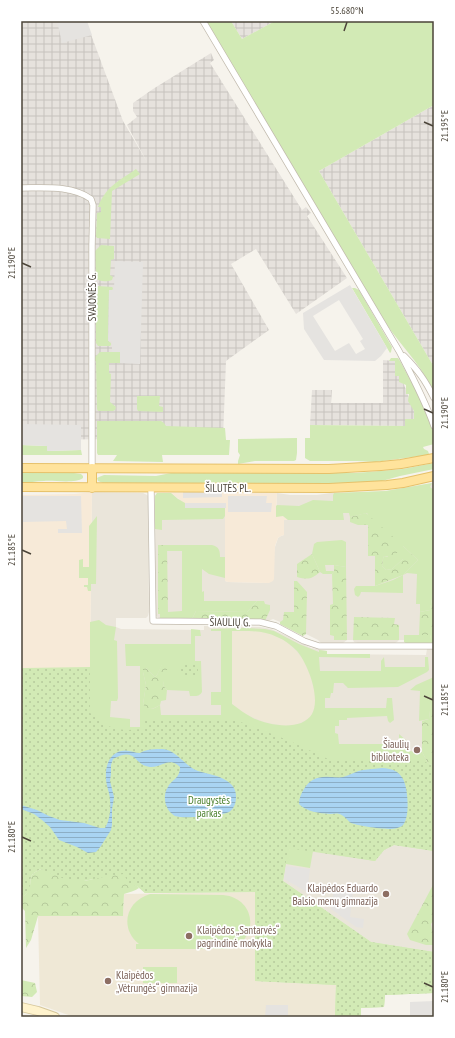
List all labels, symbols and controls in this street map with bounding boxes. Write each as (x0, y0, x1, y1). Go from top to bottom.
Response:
text: 55.680°N (330, 4, 364, 17)
text: 21.195°E (438, 110, 451, 142)
text: 21.190°E (5, 247, 18, 279)
street label: SVAJONĖS G. (85, 273, 99, 321)
text: 21.190°E (438, 397, 451, 429)
street label: ŠILUTĖS PL. (205, 481, 251, 495)
text: 21.185°E (5, 534, 18, 566)
street label: ŠIAULIŲ G. (209, 615, 251, 629)
text: 21.185°E (438, 684, 451, 716)
place label: Šiaulių biblioteka (371, 737, 409, 764)
marker: Šiaulių biblioteka (412, 745, 422, 755)
park label: Draugystės parkas (188, 793, 230, 820)
text: 21.180°E (5, 821, 18, 853)
place label: Klaipėdos Eduardo Balsio menų gimnazija (292, 881, 378, 908)
marker: Klaipėdos Eduardo Balsio menų gimnazija (381, 889, 391, 899)
place label: Klaipėdos „Santarvės“ pagrindinė mokykla (197, 923, 279, 950)
marker: Klaipėdos „Santarvės“ pagrindinė mokykla (184, 931, 194, 941)
place label: Klaipėdos „Vėtrungės“ gimnazija (116, 968, 197, 995)
text: 21.180°E (438, 971, 451, 1003)
marker: Klaipėdos „Vėtrungės“ gimnazija (103, 976, 113, 986)

